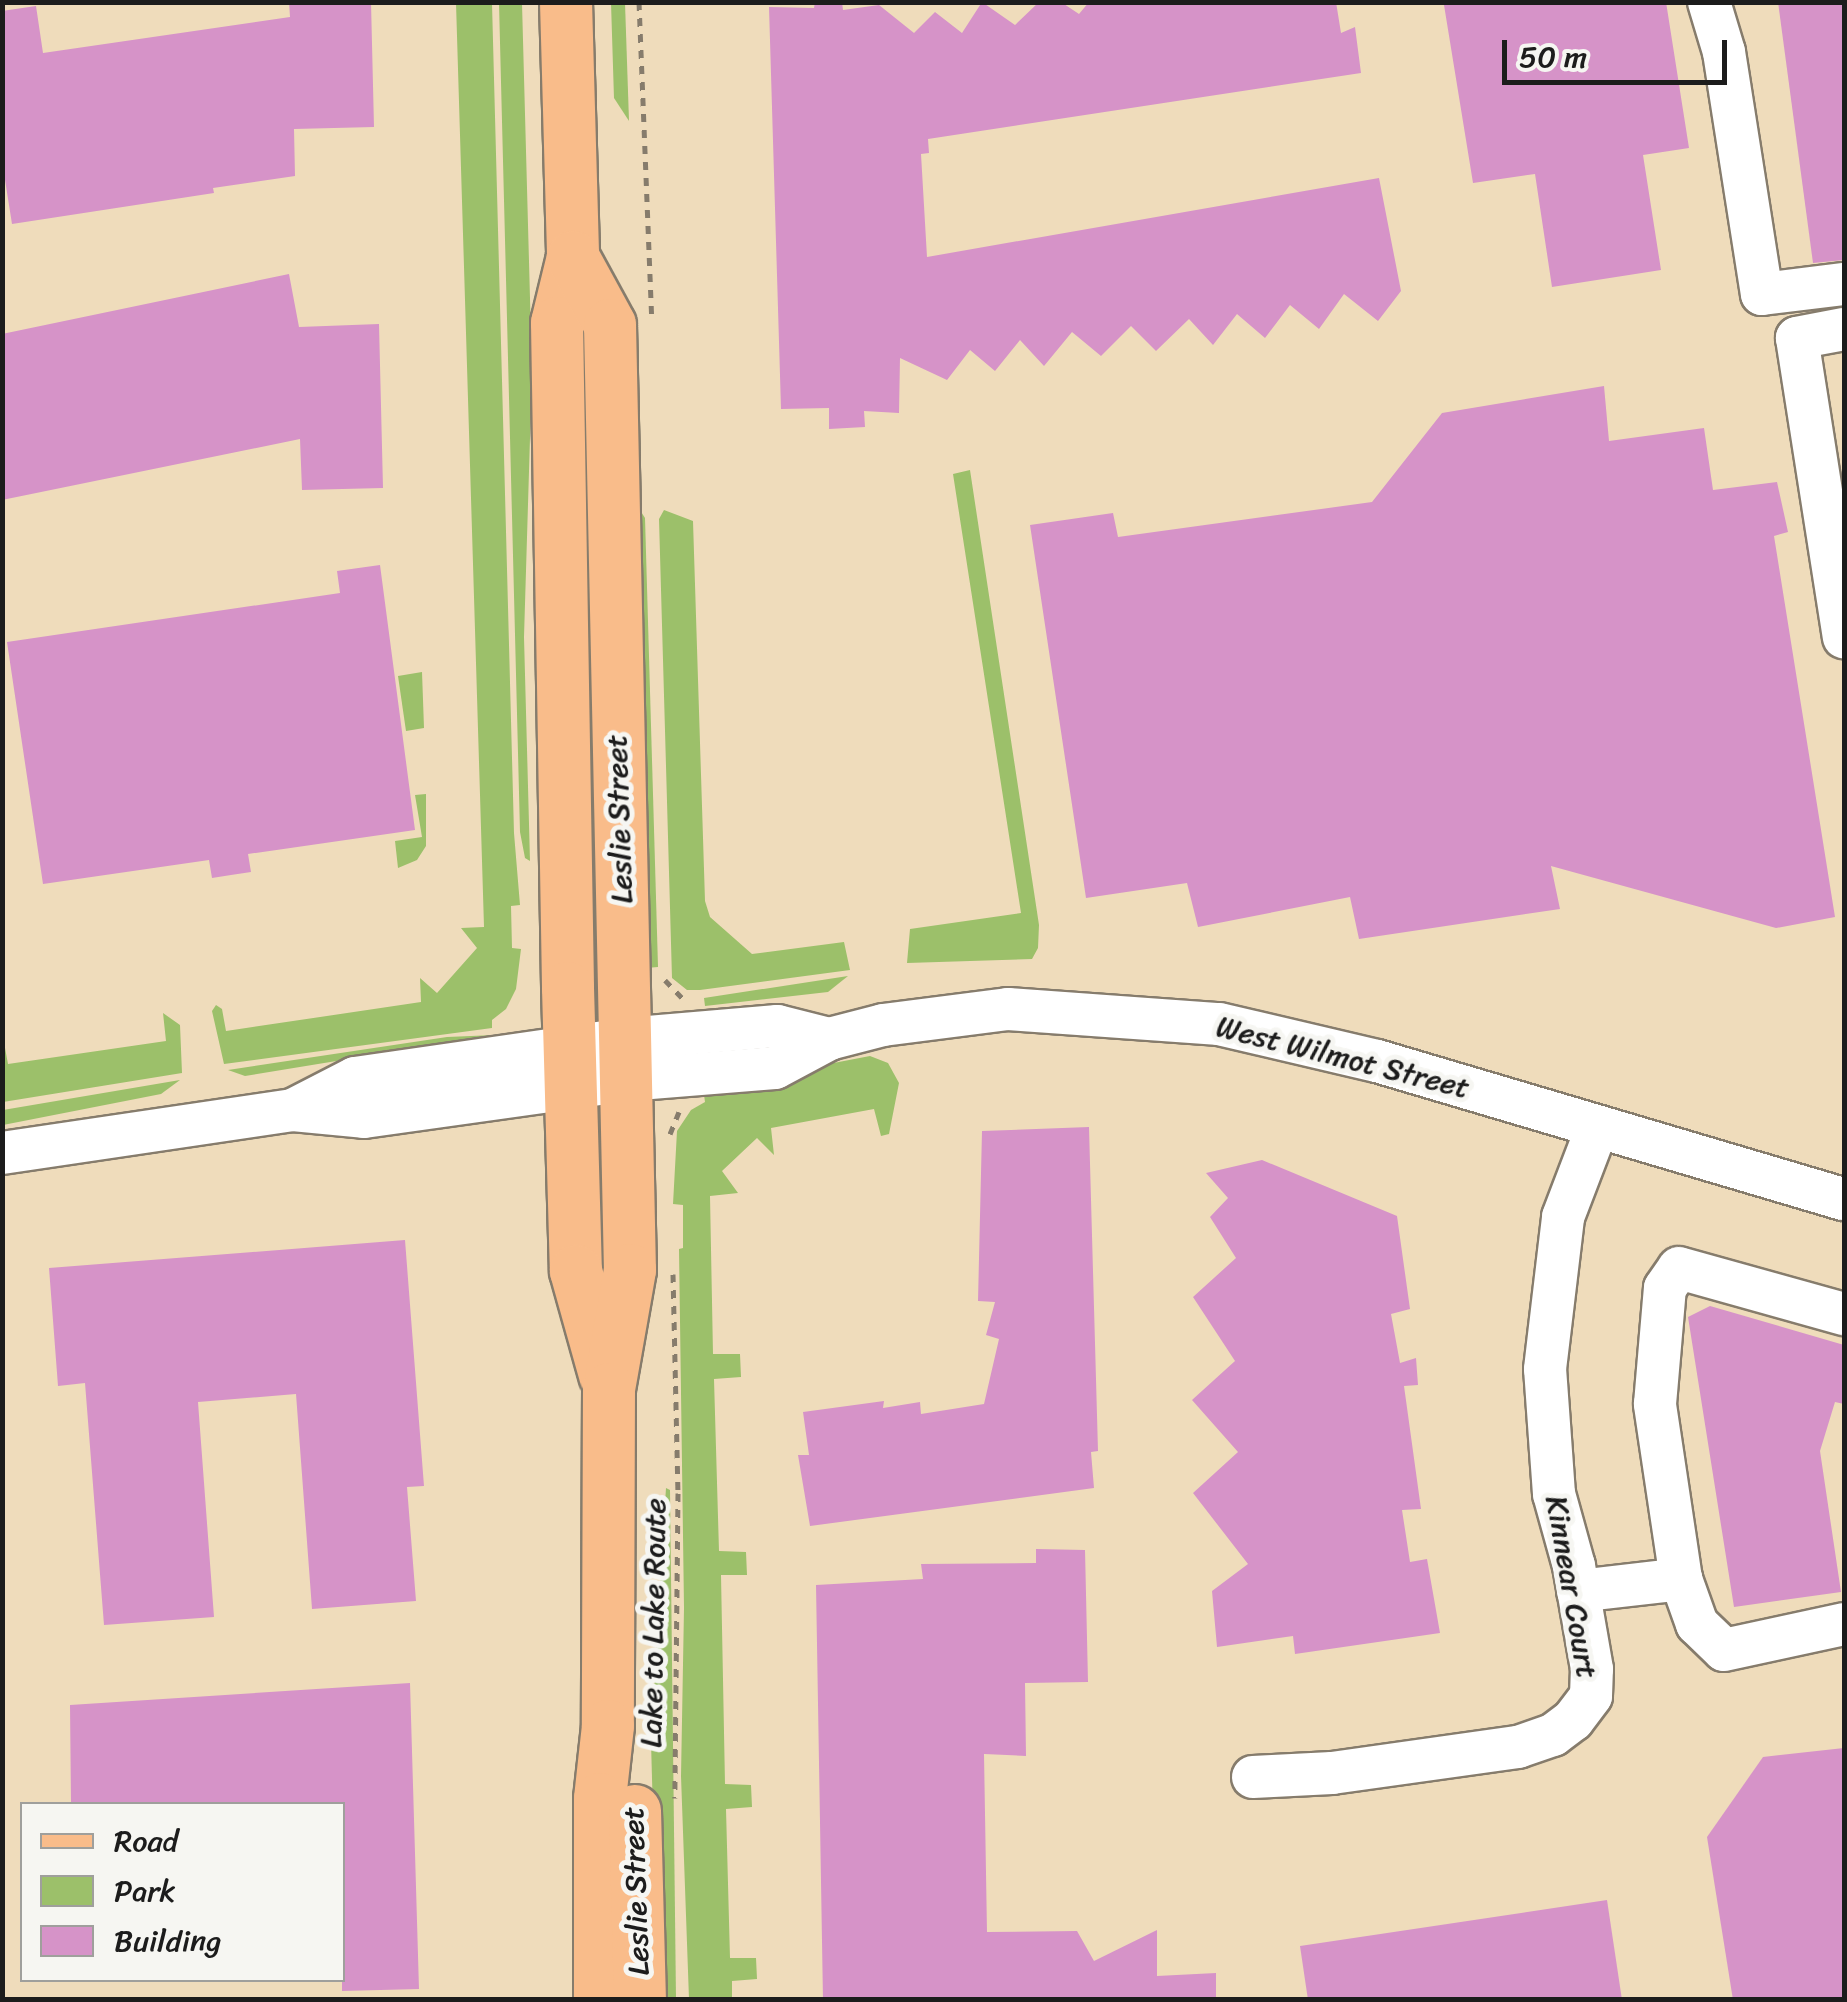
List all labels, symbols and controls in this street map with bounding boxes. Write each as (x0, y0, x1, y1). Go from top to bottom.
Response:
scale bar (1507, 20, 1732, 82)
text: 50 m (1519, 30, 1587, 84)
street label: Leslie Street (598, 734, 640, 904)
street label: West Wilmot Street (1213, 1008, 1473, 1106)
street label: Kinnear Court (1538, 1493, 1606, 1681)
street label: Lake to Lake Route (633, 1498, 673, 1748)
legend (20, 1802, 345, 1982)
street label: Leslie Street (615, 1806, 657, 1976)
text: Road (114, 1814, 178, 1868)
text: Park (114, 1864, 176, 1918)
text: Building (114, 1914, 221, 1968)

